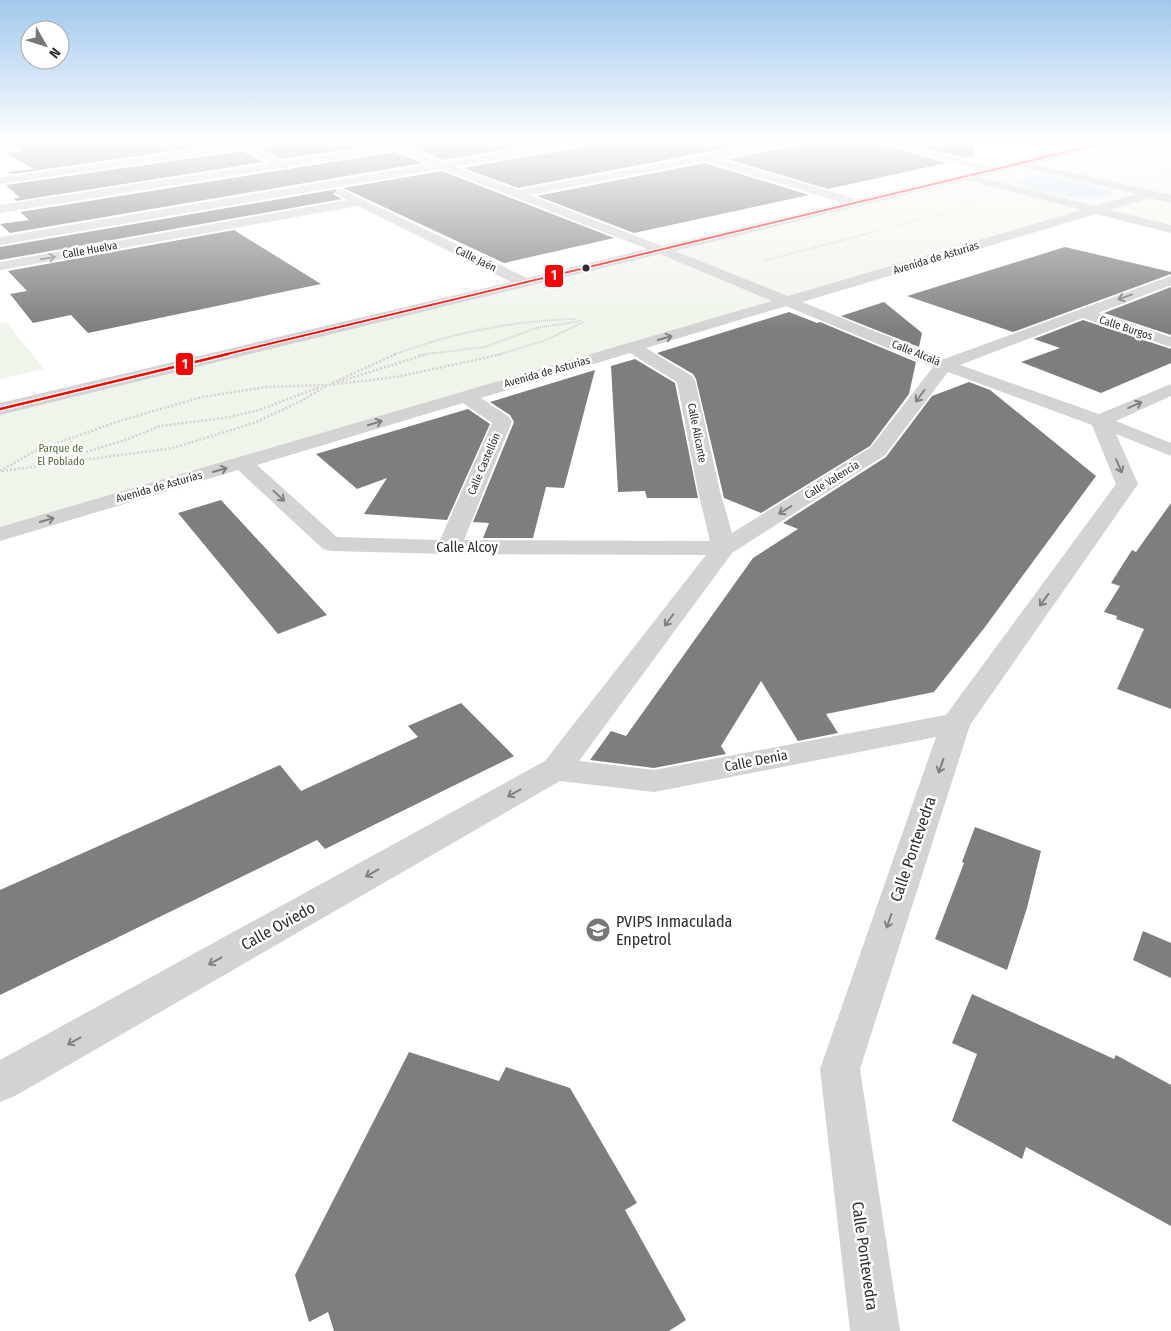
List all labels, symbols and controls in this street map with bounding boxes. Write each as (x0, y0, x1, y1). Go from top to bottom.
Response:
north arrow (20, 20, 70, 70)
text: N (45, 44, 64, 61)
street label: Calle Huelva (62, 239, 118, 261)
street label: Avenida de Asturias (892, 239, 981, 277)
street label: Calle Jaén (453, 243, 499, 275)
one-way arrow (40, 252, 56, 262)
unlabelled marker (581, 263, 591, 273)
line badge: 1 (544, 264, 564, 288)
text: 1 (551, 267, 557, 284)
one-way arrow (1118, 293, 1133, 302)
street label: Calle Burgos (1098, 313, 1155, 343)
one-way arrow (657, 332, 673, 342)
street label: Calle Alcalá (890, 337, 942, 369)
line badge: 1 (175, 352, 194, 376)
street label: Avenida de Asturias (502, 353, 592, 390)
text: 1 (182, 356, 188, 373)
one-way arrow (915, 389, 926, 402)
one-way arrow (1127, 400, 1142, 410)
street label: Calle Alicante (685, 402, 709, 464)
one-way arrow (367, 418, 383, 428)
street label: Calle Castellón (465, 431, 503, 497)
park label: Parque de El Poblado (37, 442, 85, 468)
street label: Calle Valencia (802, 458, 862, 502)
one-way arrow (1115, 458, 1125, 473)
one-way arrow (211, 464, 227, 474)
street label: Avenida de Asturias (114, 468, 204, 505)
one-way arrow (272, 490, 285, 502)
one-way arrow (778, 505, 792, 515)
one-way arrow (38, 515, 54, 524)
street label: Calle Alcoy (436, 539, 498, 556)
one-way arrow (1039, 593, 1049, 607)
one-way arrow (664, 613, 674, 627)
street label: Calle Denia (723, 747, 789, 775)
one-way arrow (936, 758, 945, 774)
one-way arrow (506, 788, 521, 798)
street label: Calle Pontevedra (886, 794, 940, 904)
one-way arrow (365, 868, 380, 878)
street label: Calle Oviedo (238, 898, 318, 954)
place label: PVIPS Inmaculada Enpetrol (616, 912, 733, 949)
one-way arrow (884, 912, 894, 928)
school or university icon: PVIPS Inmaculada Enpetrol (585, 917, 611, 943)
one-way arrow (208, 956, 223, 966)
one-way arrow (67, 1036, 81, 1046)
street label: Calle Pontevedra (848, 1200, 882, 1312)

